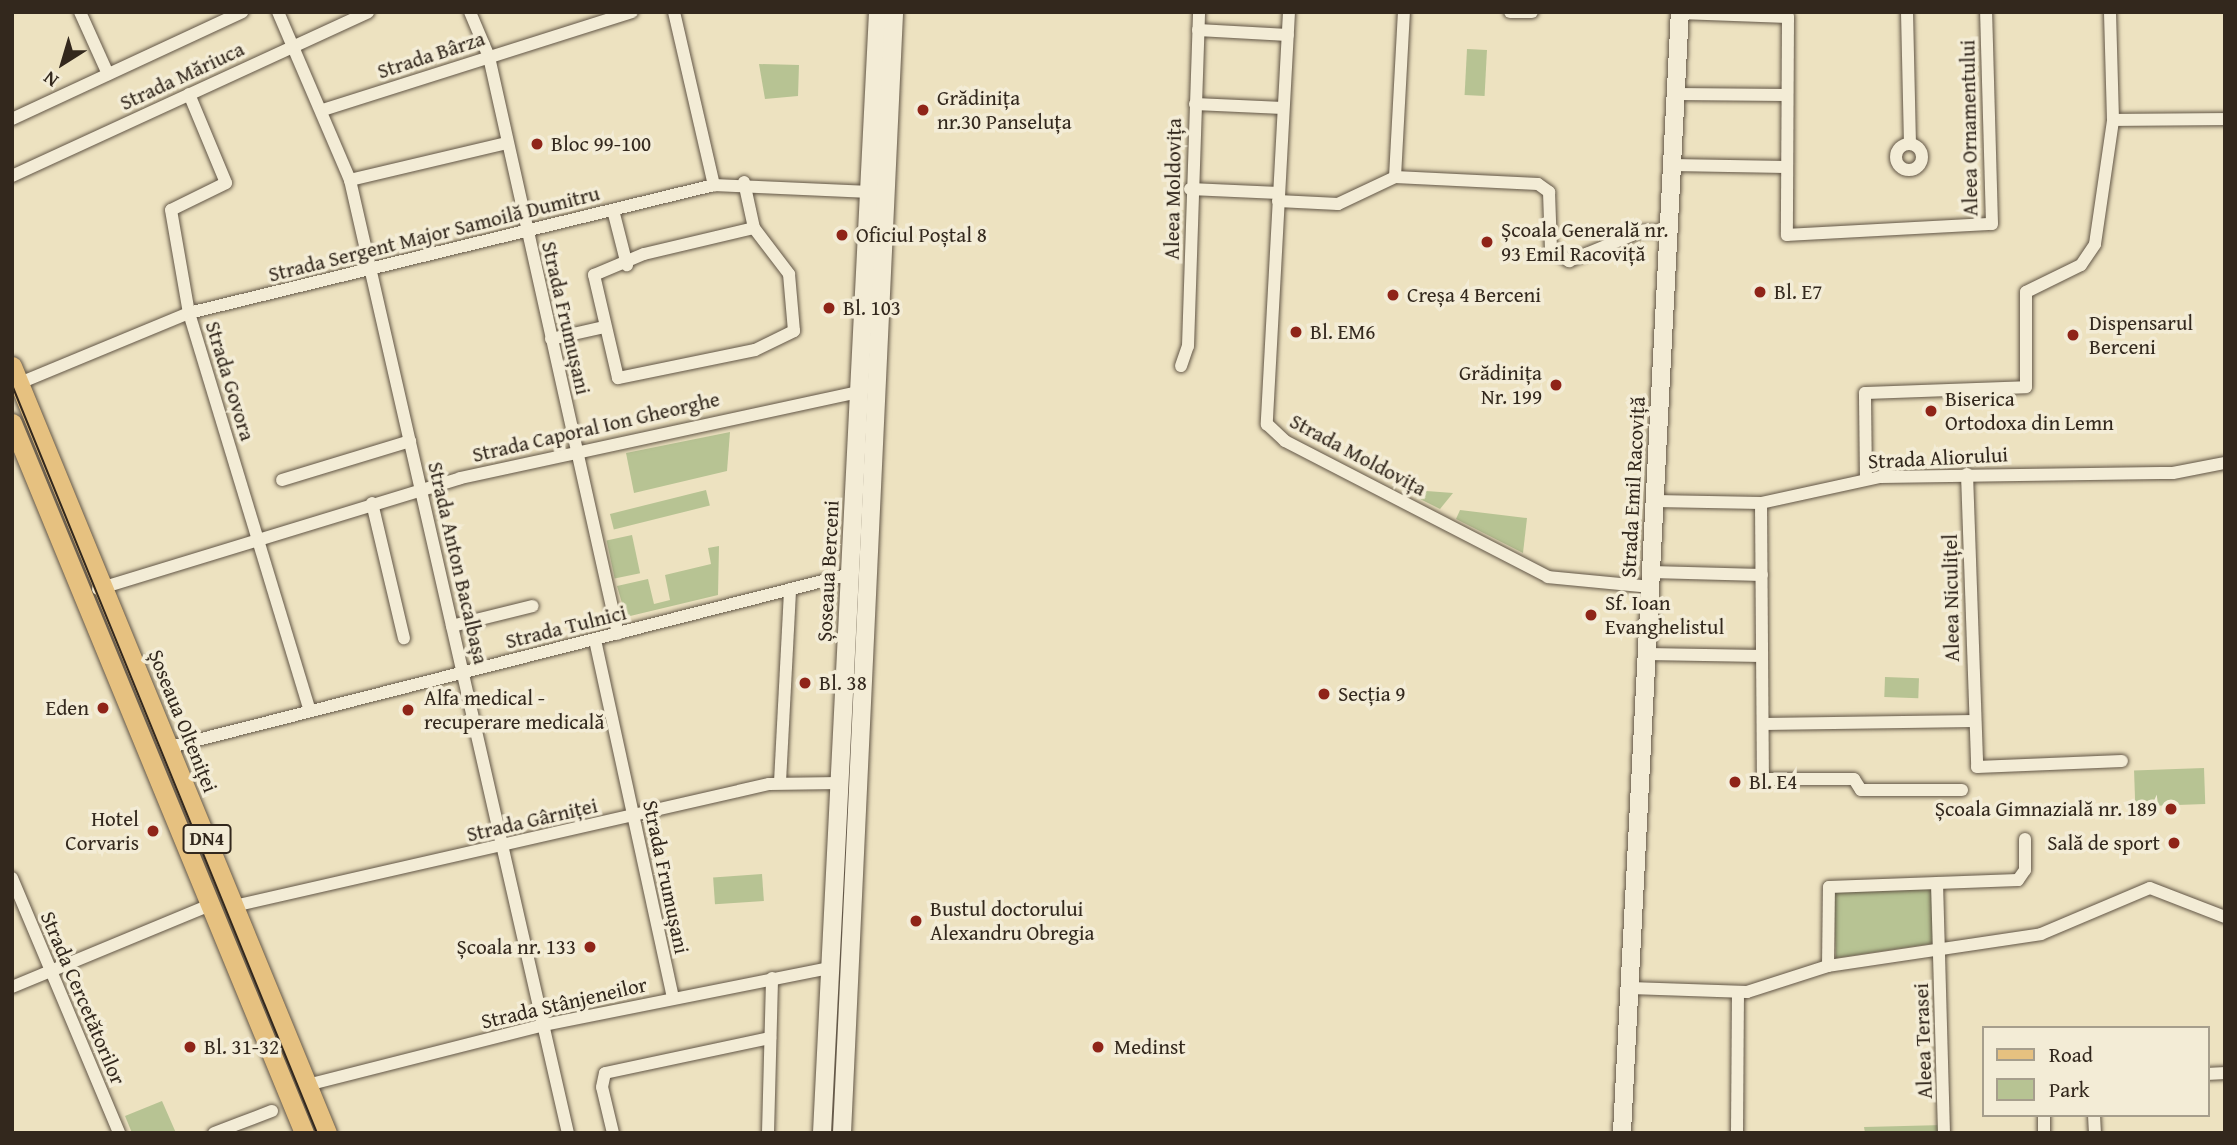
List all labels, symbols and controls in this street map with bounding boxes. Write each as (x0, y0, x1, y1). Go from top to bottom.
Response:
street label: Strada Bârza (374, 26, 488, 84)
north arrow (28, 28, 98, 98)
street label: Strada Măriuca (116, 36, 248, 116)
street label: Aleea Ornamentului (1955, 39, 1983, 217)
text: N (37, 65, 64, 95)
place label: Grădinița nr.30 Panseluța (937, 85, 1072, 135)
marker: Grădinița nr.30 Panseluța (915, 102, 931, 118)
street label: Aleea Moldovița (1159, 118, 1187, 260)
place label: Bloc 99-100 (551, 131, 651, 157)
marker: Bloc 99-100 (529, 136, 545, 152)
street label: Strada Sergent Major Samoilă Dumitru (266, 181, 602, 287)
place label: Școala Generală nr. 93 Emil Racoviță (1501, 217, 1668, 267)
place label: Oficiul Poștal 8 (856, 222, 987, 248)
marker: Oficiul Poștal 8 (834, 227, 850, 243)
marker: Școala Generală nr. 93 Emil Racoviță (1479, 234, 1495, 250)
street label: Strada Frumușani (536, 239, 596, 397)
place label: Bl. E7 (1774, 279, 1822, 305)
place label: Creșa 4 Berceni (1407, 282, 1541, 308)
marker: Bl. E7 (1752, 284, 1768, 300)
marker: Creșa 4 Berceni (1385, 287, 1401, 303)
place label: Bl. 103 (843, 295, 901, 321)
marker: Bl. 103 (821, 300, 837, 316)
place label: Dispensarul Berceni (2089, 310, 2193, 360)
street label: Strada Govora (200, 318, 260, 444)
place label: Bl. EM6 (1310, 319, 1375, 345)
marker: Bl. EM6 (1288, 324, 1304, 340)
marker: Dispensarul Berceni (2063, 325, 2083, 345)
place label: Grădinița Nr. 199 (1459, 360, 1542, 410)
marker: Grădinița Nr. 199 (1548, 377, 1564, 393)
street label: Strada Caporal Ion Gheorghe (470, 386, 722, 468)
place label: Biserica Ortodoxa din Lemn (1945, 386, 2114, 436)
street label: Strada Emil Racoviță (1616, 396, 1650, 578)
marker: Biserica Ortodoxa din Lemn (1923, 403, 1939, 419)
street label: Strada Moldovița (1285, 408, 1431, 502)
street label: Strada Aliorului (1867, 442, 2009, 474)
street label: Strada Anton Bacalbașa (422, 459, 494, 667)
street label: Șoseaua Berceni (812, 499, 844, 643)
street label: Aleea Niculițel (1937, 534, 1965, 662)
place label: Sf. Ioan Evanghelistul (1605, 590, 1724, 640)
street label: Strada Tulnici (503, 600, 629, 654)
marker: Sf. Ioan Evanghelistul (1583, 607, 1599, 623)
street label: Șoseaua Olteniței (143, 646, 223, 796)
place label: Bl. 38 (819, 670, 867, 696)
marker: Bl. 38 (797, 675, 813, 691)
place label: Secția 9 (1338, 681, 1405, 707)
place label: Alfa medical - recuperare medicală (424, 685, 604, 735)
marker: Secția 9 (1316, 686, 1332, 702)
place label: Eden (46, 695, 89, 721)
marker: Eden (95, 700, 111, 716)
marker: Alfa medical - recuperare medicală (398, 700, 418, 720)
place label: Bl. E4 (1749, 769, 1797, 795)
marker: Bl. E4 (1727, 774, 1743, 790)
street label: Strada Gârniței (464, 793, 600, 847)
place label: Școala Gimnazială nr. 189 (1935, 796, 2157, 822)
street label: Strada Frumușani (637, 798, 695, 956)
marker: Școala Gimnazială nr. 189 (2163, 801, 2179, 817)
place label: Hotel Corvaris (65, 806, 139, 856)
marker: Hotel Corvaris (145, 823, 161, 839)
road number: DN4 (182, 824, 232, 854)
place label: Sală de sport (2047, 830, 2160, 856)
marker: Sală de sport (2166, 835, 2182, 851)
place label: Bustul doctorului Alexandru Obregia (930, 896, 1095, 946)
street label: Strada Cercetătorilor (35, 908, 131, 1088)
marker: Bustul doctorului Alexandru Obregia (908, 913, 924, 929)
place label: Școala nr. 133 (456, 934, 576, 960)
marker: Școala nr. 133 (582, 939, 598, 955)
street label: Strada Stânjeneilor (479, 972, 649, 1034)
street label: Aleea Terasei (1908, 983, 1938, 1099)
legend (1982, 1026, 2209, 1117)
place label: Bl. 31-32 (204, 1034, 279, 1060)
place label: Medinst (1114, 1034, 1186, 1060)
marker: Medinst (1088, 1037, 1108, 1057)
marker: Bl. 31-32 (182, 1039, 198, 1055)
text: Road (2049, 1039, 2093, 1070)
text: Park (2049, 1074, 2090, 1105)

